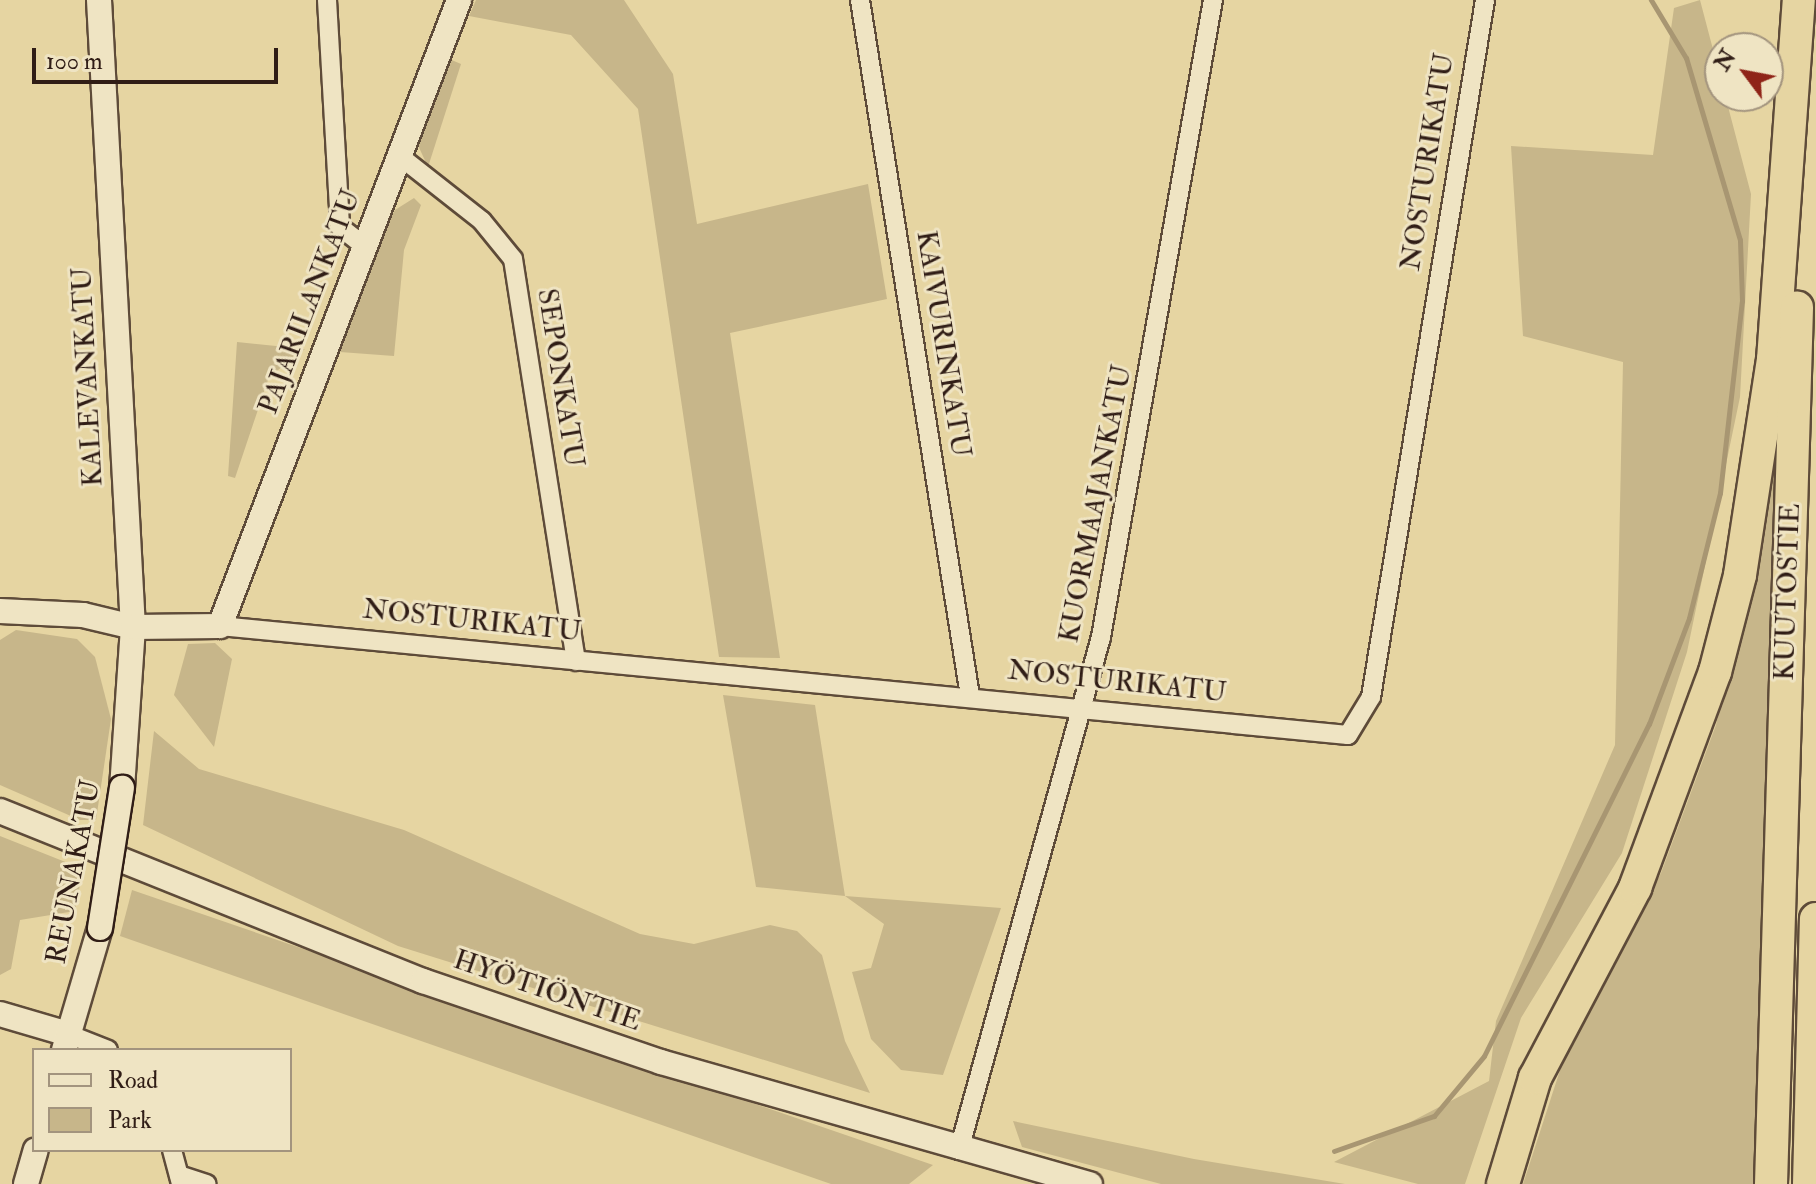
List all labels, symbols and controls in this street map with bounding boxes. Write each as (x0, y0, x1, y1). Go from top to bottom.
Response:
scale bar (36, 32, 282, 82)
north arrow (1704, 32, 1784, 112)
text: N (1708, 45, 1742, 76)
text: 100 m (46, 46, 103, 77)
street label: NOSTURIKATU (1394, 51, 1462, 273)
street label: PAJARILANKATU (252, 185, 368, 419)
street label: KAIVURINKATU (908, 228, 978, 460)
street label: KALEVANKATU (65, 267, 111, 487)
street label: SEPONKATU (529, 286, 591, 470)
street label: KUORMAAJANKATU (1053, 362, 1139, 646)
street label: KUUTOSTIE (1768, 503, 1808, 681)
street label: NOSTURIKATU (361, 593, 583, 649)
street label: NOSTURIKATU (1006, 654, 1228, 710)
street label: REUNAKATU (40, 777, 108, 967)
street label: HYÖTIÖNTIE (449, 943, 645, 1039)
legend (32, 1048, 292, 1152)
text: Road (108, 1065, 158, 1096)
text: Park (108, 1105, 152, 1136)

